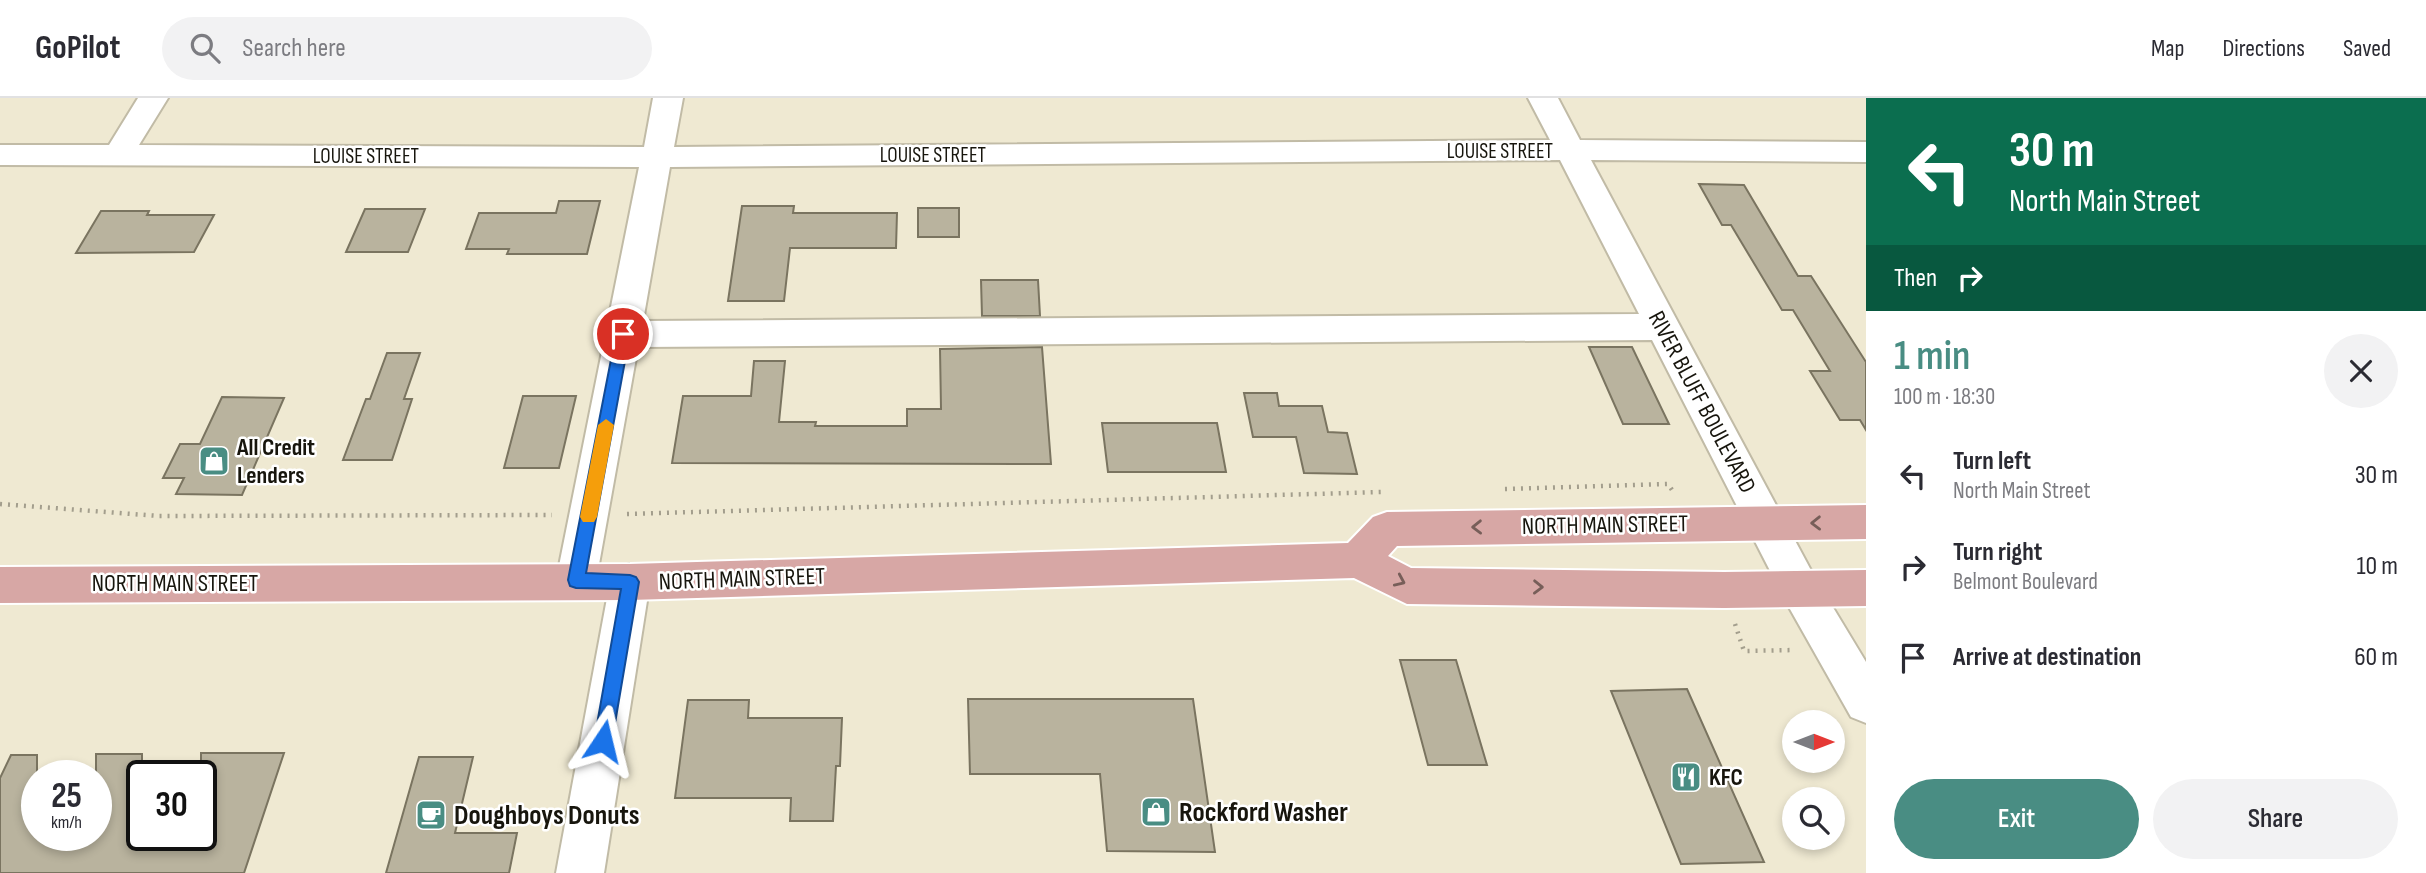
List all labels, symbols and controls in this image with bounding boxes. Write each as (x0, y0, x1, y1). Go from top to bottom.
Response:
search box (162, 17, 652, 80)
text: GoPilot (35, 28, 120, 68)
icon: search (186, 29, 224, 67)
text: Search here (242, 33, 346, 64)
text: Map (2151, 34, 2184, 63)
text: Directions (2222, 34, 2305, 63)
text: Saved (2343, 34, 2391, 63)
text: 30 m (2009, 122, 2094, 181)
icon: left (1894, 126, 1985, 217)
street label: LOUISE STREET (1447, 139, 1554, 164)
street label: LOUISE STREET (880, 143, 987, 168)
street label: LOUISE STREET (313, 144, 420, 169)
text: North Main Street (2009, 182, 2200, 221)
icon: right (1951, 259, 1989, 297)
text: Then (1894, 263, 1937, 294)
pin (593, 304, 653, 364)
street label: RIVER BLUFF BOULEVARD (1642, 306, 1762, 498)
icon: arrive (604, 315, 642, 353)
text: 1 min (1894, 331, 1970, 382)
button: close (2324, 334, 2398, 408)
text: 100 m · 18:30 (1894, 383, 1995, 411)
place label: All Credit Lenders (236, 433, 315, 490)
shop icon: All Credit Lenders (197, 444, 231, 478)
text: Turn left (1953, 446, 2031, 477)
icon: left (1894, 457, 1932, 495)
text: 30 m (2355, 460, 2398, 491)
text: North Main Street (1953, 477, 2091, 505)
street label: NORTH MAIN STREET (1522, 509, 1689, 541)
one-way arrow (1810, 515, 1821, 531)
one-way arrow (1471, 519, 1482, 535)
text: Turn right (1953, 537, 2042, 568)
icon: right (1894, 548, 1932, 586)
text: 10 m (2356, 551, 2398, 582)
street label: NORTH MAIN STREET (658, 562, 826, 596)
text: Belmont Boulevard (1953, 568, 2098, 596)
street label: NORTH MAIN STREET (92, 569, 258, 598)
one-way arrow (1393, 573, 1405, 587)
one-way arrow (1533, 579, 1544, 595)
icon: arrive (1894, 639, 1932, 677)
text: Arrive at destination (1953, 642, 2141, 673)
text: 60 m (2354, 642, 2398, 673)
position arrow (566, 704, 640, 778)
north arrow (1782, 710, 1844, 774)
map controls (1782, 710, 1845, 850)
speed limit sign: 30 (126, 760, 217, 851)
restaurant icon: KFC (1669, 760, 1703, 794)
place label: KFC (1709, 763, 1743, 792)
text: 25 (51, 775, 82, 818)
button: Exit (1894, 779, 2139, 859)
button: Share (2153, 779, 2398, 859)
button: search (1782, 787, 1845, 850)
shop icon: Rockford Washer (1139, 795, 1173, 829)
place label: Rockford Washer (1179, 796, 1348, 829)
cafe icon: Doughboys Donuts (414, 798, 448, 832)
place label: Doughboys Donuts (454, 799, 639, 832)
text: km/h (51, 812, 82, 833)

